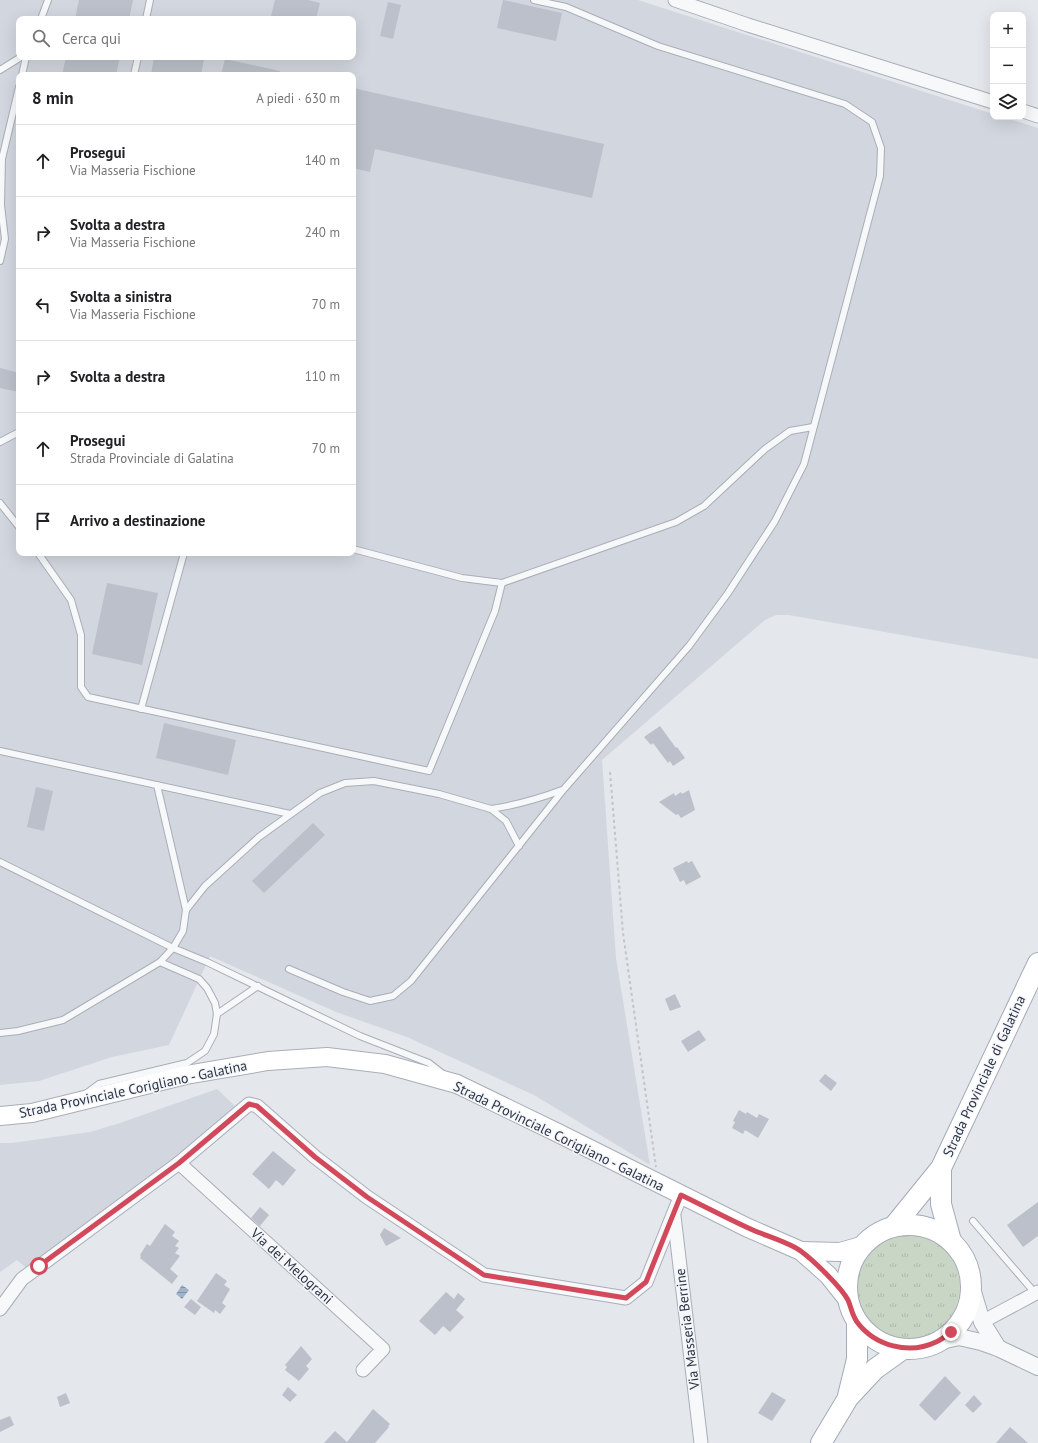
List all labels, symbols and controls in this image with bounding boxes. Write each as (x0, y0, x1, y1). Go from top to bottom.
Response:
map controls (990, 12, 1026, 120)
button: + (990, 12, 1026, 48)
search box (16, 16, 356, 60)
icon: search (30, 27, 52, 49)
text: Cerca qui (62, 29, 121, 48)
button: − (990, 48, 1026, 84)
button: layers (990, 84, 1026, 120)
text: 8 min (32, 87, 73, 109)
text: A piedi · 630 m (256, 90, 340, 107)
text: Prosegui (70, 143, 126, 162)
icon: ahead (32, 150, 54, 172)
text: 140 m (305, 152, 340, 169)
text: Via Masseria Fischione (70, 162, 196, 179)
text: Svolta a destra (70, 215, 165, 234)
icon: right (32, 222, 54, 244)
text: 240 m (305, 224, 340, 241)
text: Via Masseria Fischione (70, 234, 196, 251)
text: Svolta a sinistra (70, 287, 172, 306)
icon: left (32, 294, 54, 316)
text: 70 m (312, 296, 340, 313)
text: Via Masseria Fischione (70, 306, 196, 323)
icon: right (32, 366, 54, 388)
text: Svolta a destra (70, 367, 165, 386)
text: 110 m (305, 368, 340, 385)
text: Prosegui (70, 431, 126, 450)
icon: ahead (32, 438, 54, 460)
text: 70 m (312, 440, 340, 457)
text: Strada Provinciale di Galatina (70, 450, 234, 467)
icon: arrive (32, 510, 54, 532)
text: Arrivo a destinazione (70, 511, 205, 530)
street label: Strada Provinciale di Galatina (939, 992, 1029, 1160)
street label: Strada Provinciale Corigliano - Galatina (17, 1056, 249, 1122)
street label: Strada Provinciale Corigliano - Galatina (451, 1077, 667, 1195)
street label: Via dei Melograni (246, 1224, 337, 1308)
route start (30, 1257, 48, 1275)
street label: Via Masseria Berrine (671, 1267, 703, 1392)
route end (942, 1323, 960, 1341)

